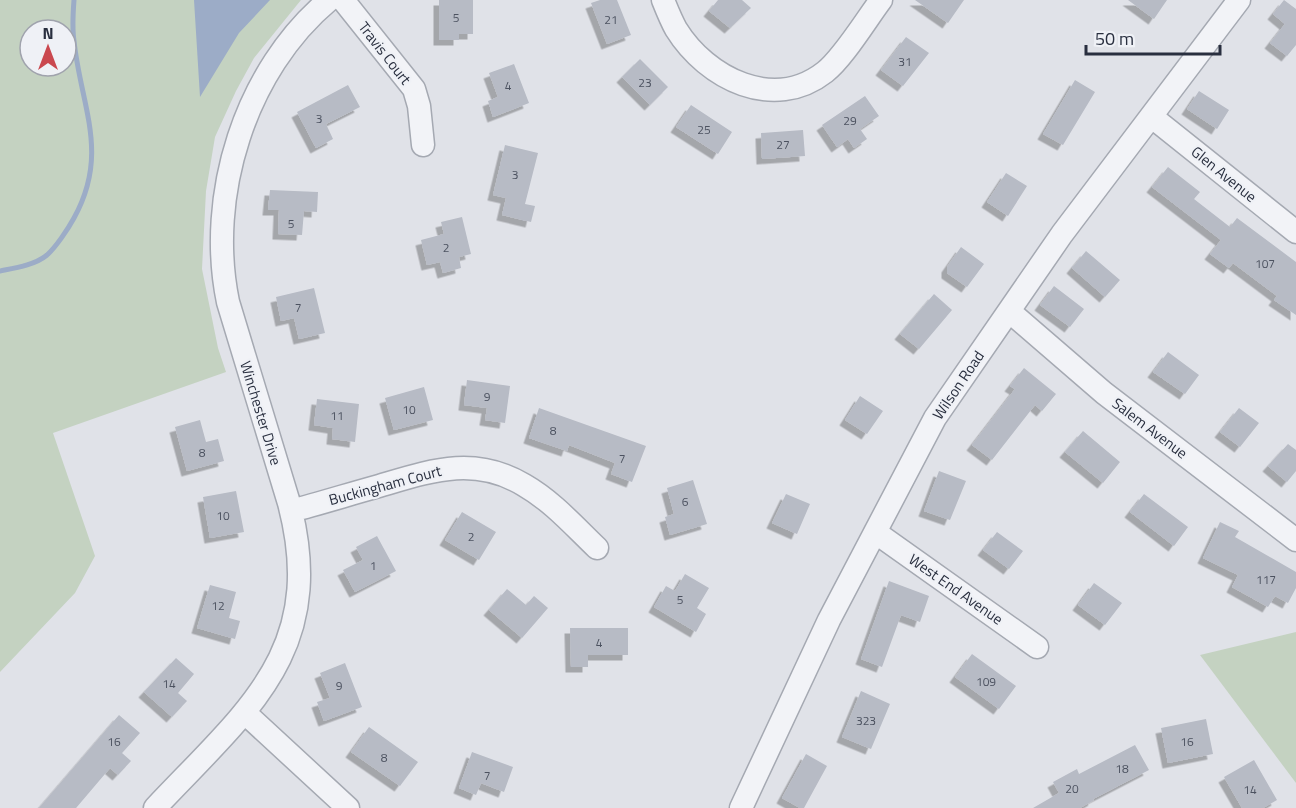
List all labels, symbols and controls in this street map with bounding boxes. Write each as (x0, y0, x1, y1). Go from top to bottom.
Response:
house number: 5 (453, 8, 460, 27)
house number: 21 (604, 10, 618, 29)
street label: Travis Court (353, 17, 417, 90)
north arrow (18, 18, 78, 78)
scale bar (1086, 18, 1220, 56)
text: N (42, 21, 54, 45)
text: 50 m (1095, 25, 1134, 52)
house number: 31 (898, 52, 912, 71)
house number: 23 (638, 73, 652, 92)
house number: 4 (505, 76, 512, 95)
house number: 3 (316, 109, 322, 128)
house number: 29 (843, 111, 857, 130)
house number: 25 (697, 120, 711, 139)
house number: 27 (776, 135, 790, 154)
street label: Glen Avenue (1186, 140, 1262, 208)
house number: 3 (512, 165, 518, 184)
house number: 5 (288, 214, 295, 233)
house number: 2 (443, 238, 449, 257)
house number: 107 (1255, 254, 1275, 273)
house number: 7 (295, 298, 301, 317)
street label: Wilson Road (926, 346, 990, 424)
street label: Winchester Drive (234, 358, 288, 468)
house number: 9 (484, 387, 491, 406)
street label: Salem Avenue (1107, 392, 1193, 464)
house number: 10 (402, 400, 416, 419)
house number: 11 (330, 406, 344, 425)
house number: 8 (550, 421, 557, 440)
house number: 8 (199, 443, 206, 462)
house number: 7 (619, 449, 625, 468)
street label: Buckingham Court (326, 459, 445, 511)
house number: 6 (682, 492, 689, 511)
house number: 10 (216, 506, 230, 525)
house number: 2 (468, 527, 474, 546)
street label: West End Avenue (904, 548, 1008, 630)
house number: 1 (370, 556, 376, 575)
house number: 117 (1256, 570, 1276, 589)
house number: 5 (677, 590, 684, 609)
house number: 12 (211, 596, 225, 615)
house number: 4 (596, 633, 603, 652)
house number: 109 (976, 672, 996, 691)
house number: 14 (162, 674, 176, 693)
house number: 9 (336, 676, 343, 695)
house number: 323 (856, 711, 876, 730)
house number: 16 (107, 732, 121, 751)
house number: 16 (1180, 732, 1194, 751)
house number: 8 (381, 748, 388, 767)
house number: 18 (1115, 759, 1129, 778)
house number: 7 (484, 766, 490, 785)
house number: 20 (1065, 779, 1079, 798)
house number: 14 (1243, 780, 1257, 799)

